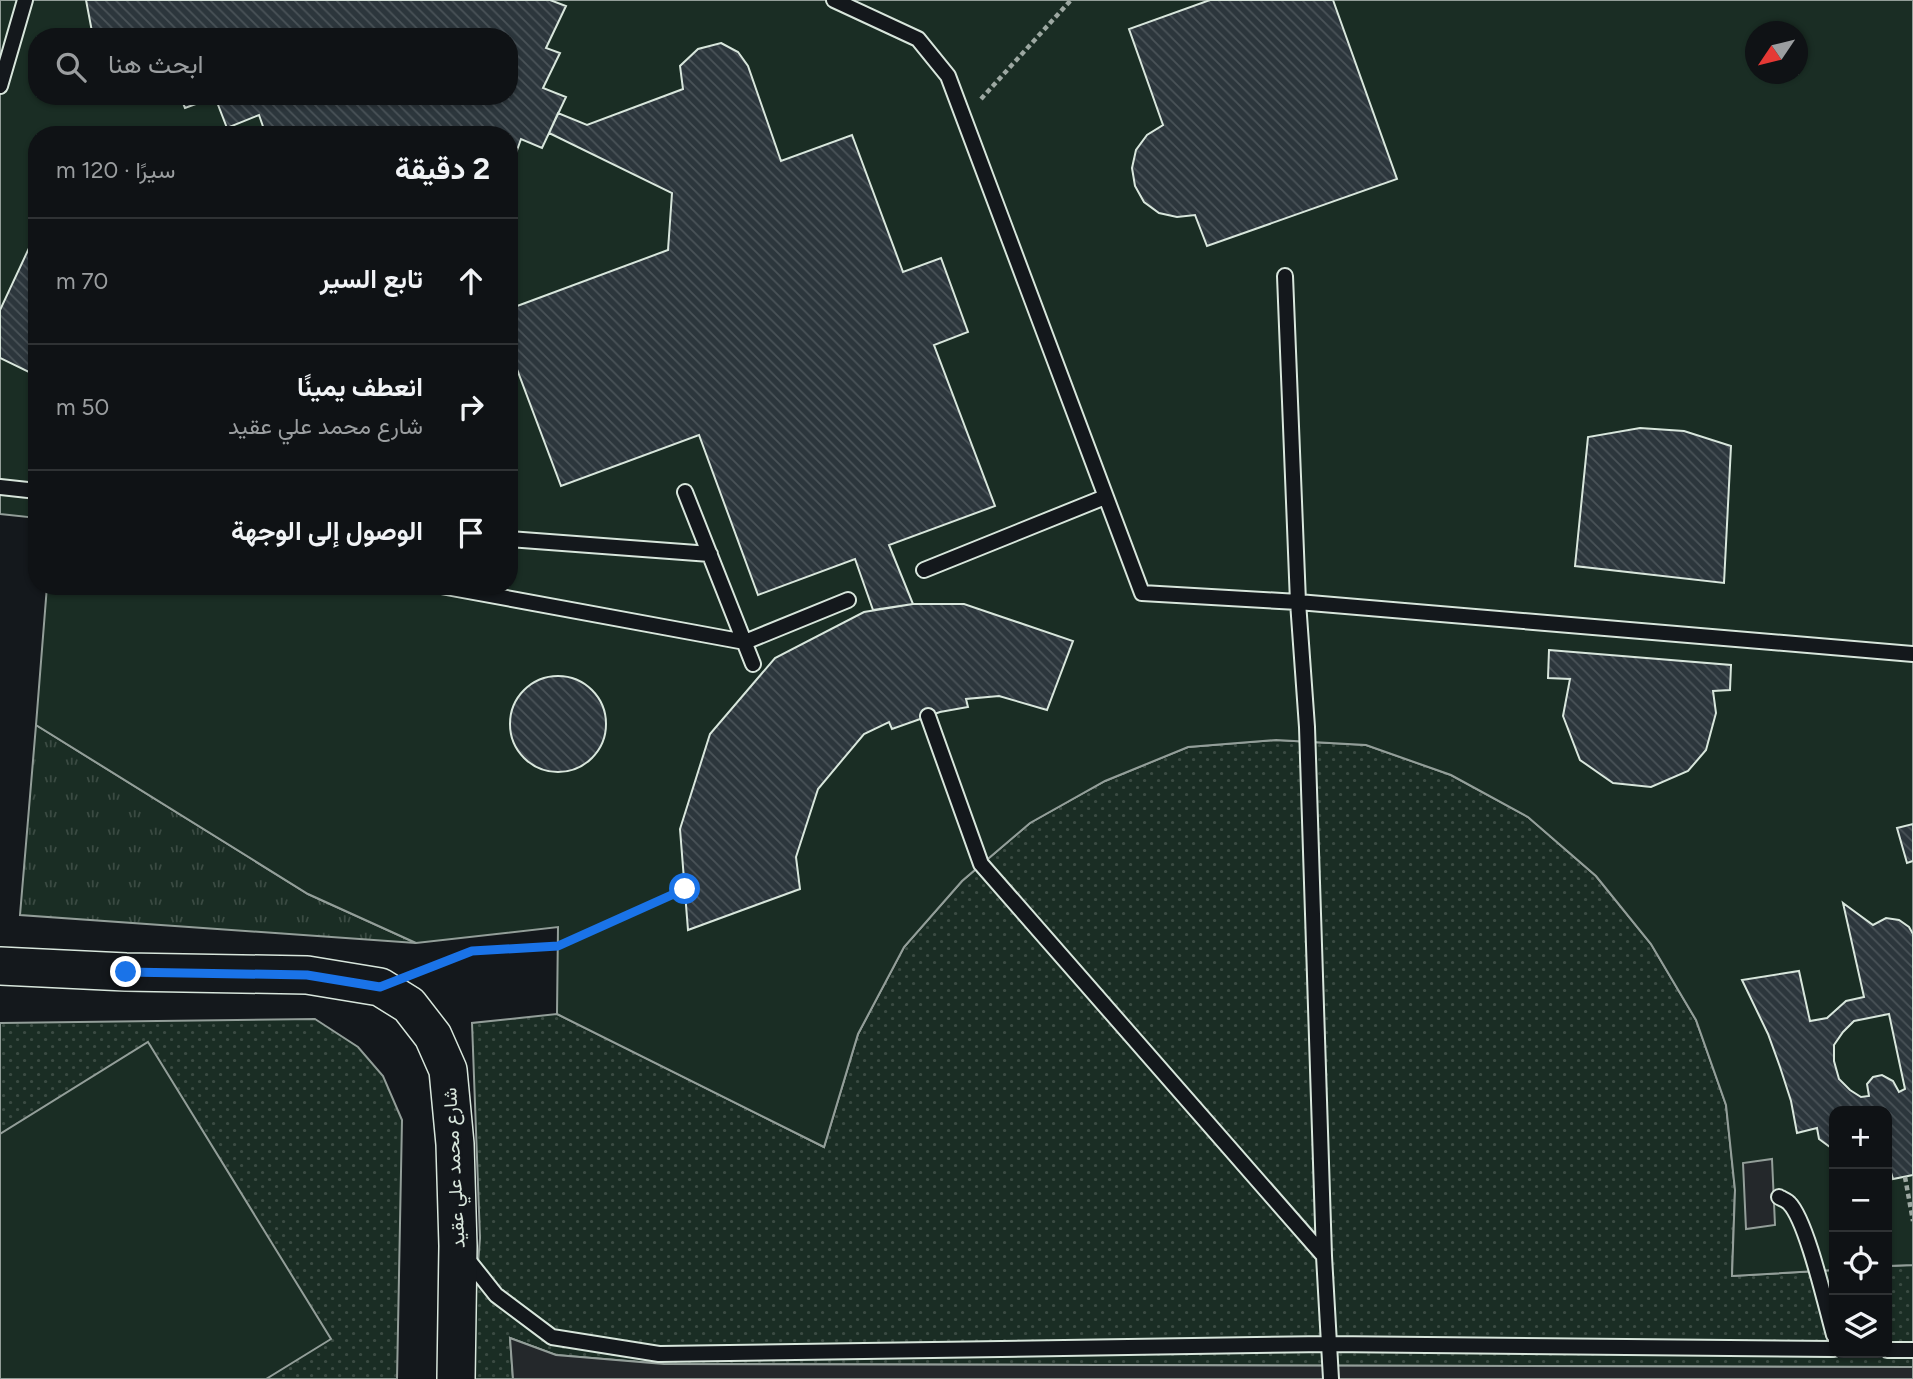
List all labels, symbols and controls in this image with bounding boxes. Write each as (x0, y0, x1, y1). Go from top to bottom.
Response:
north arrow (1745, 21, 1808, 84)
search box (28, 28, 518, 105)
icon: search (52, 48, 90, 86)
text: ابحث هنا (108, 48, 204, 80)
text: 2 دقيقة (395, 150, 490, 187)
text: سيرًا · 120 m (56, 156, 176, 184)
icon: ahead (452, 262, 490, 300)
text: تابع السير (320, 263, 423, 295)
text: 70 m (56, 267, 108, 295)
text: انعطف يمينًا (297, 371, 423, 403)
icon: right (452, 388, 490, 426)
text: 50 m (56, 393, 109, 421)
text: شارع محمد علي عقيد (228, 412, 423, 440)
icon: arrive (452, 514, 490, 552)
text: الوصول إلى الوجهة (231, 515, 423, 547)
route start (669, 873, 700, 904)
route end (110, 956, 141, 987)
street label: شارع محمد علي عقيد (438, 1087, 474, 1249)
map controls (1829, 1106, 1892, 1358)
button: + (1829, 1106, 1892, 1169)
button: − (1829, 1169, 1892, 1232)
button: locate (1829, 1232, 1892, 1295)
button: layers (1829, 1295, 1892, 1358)

